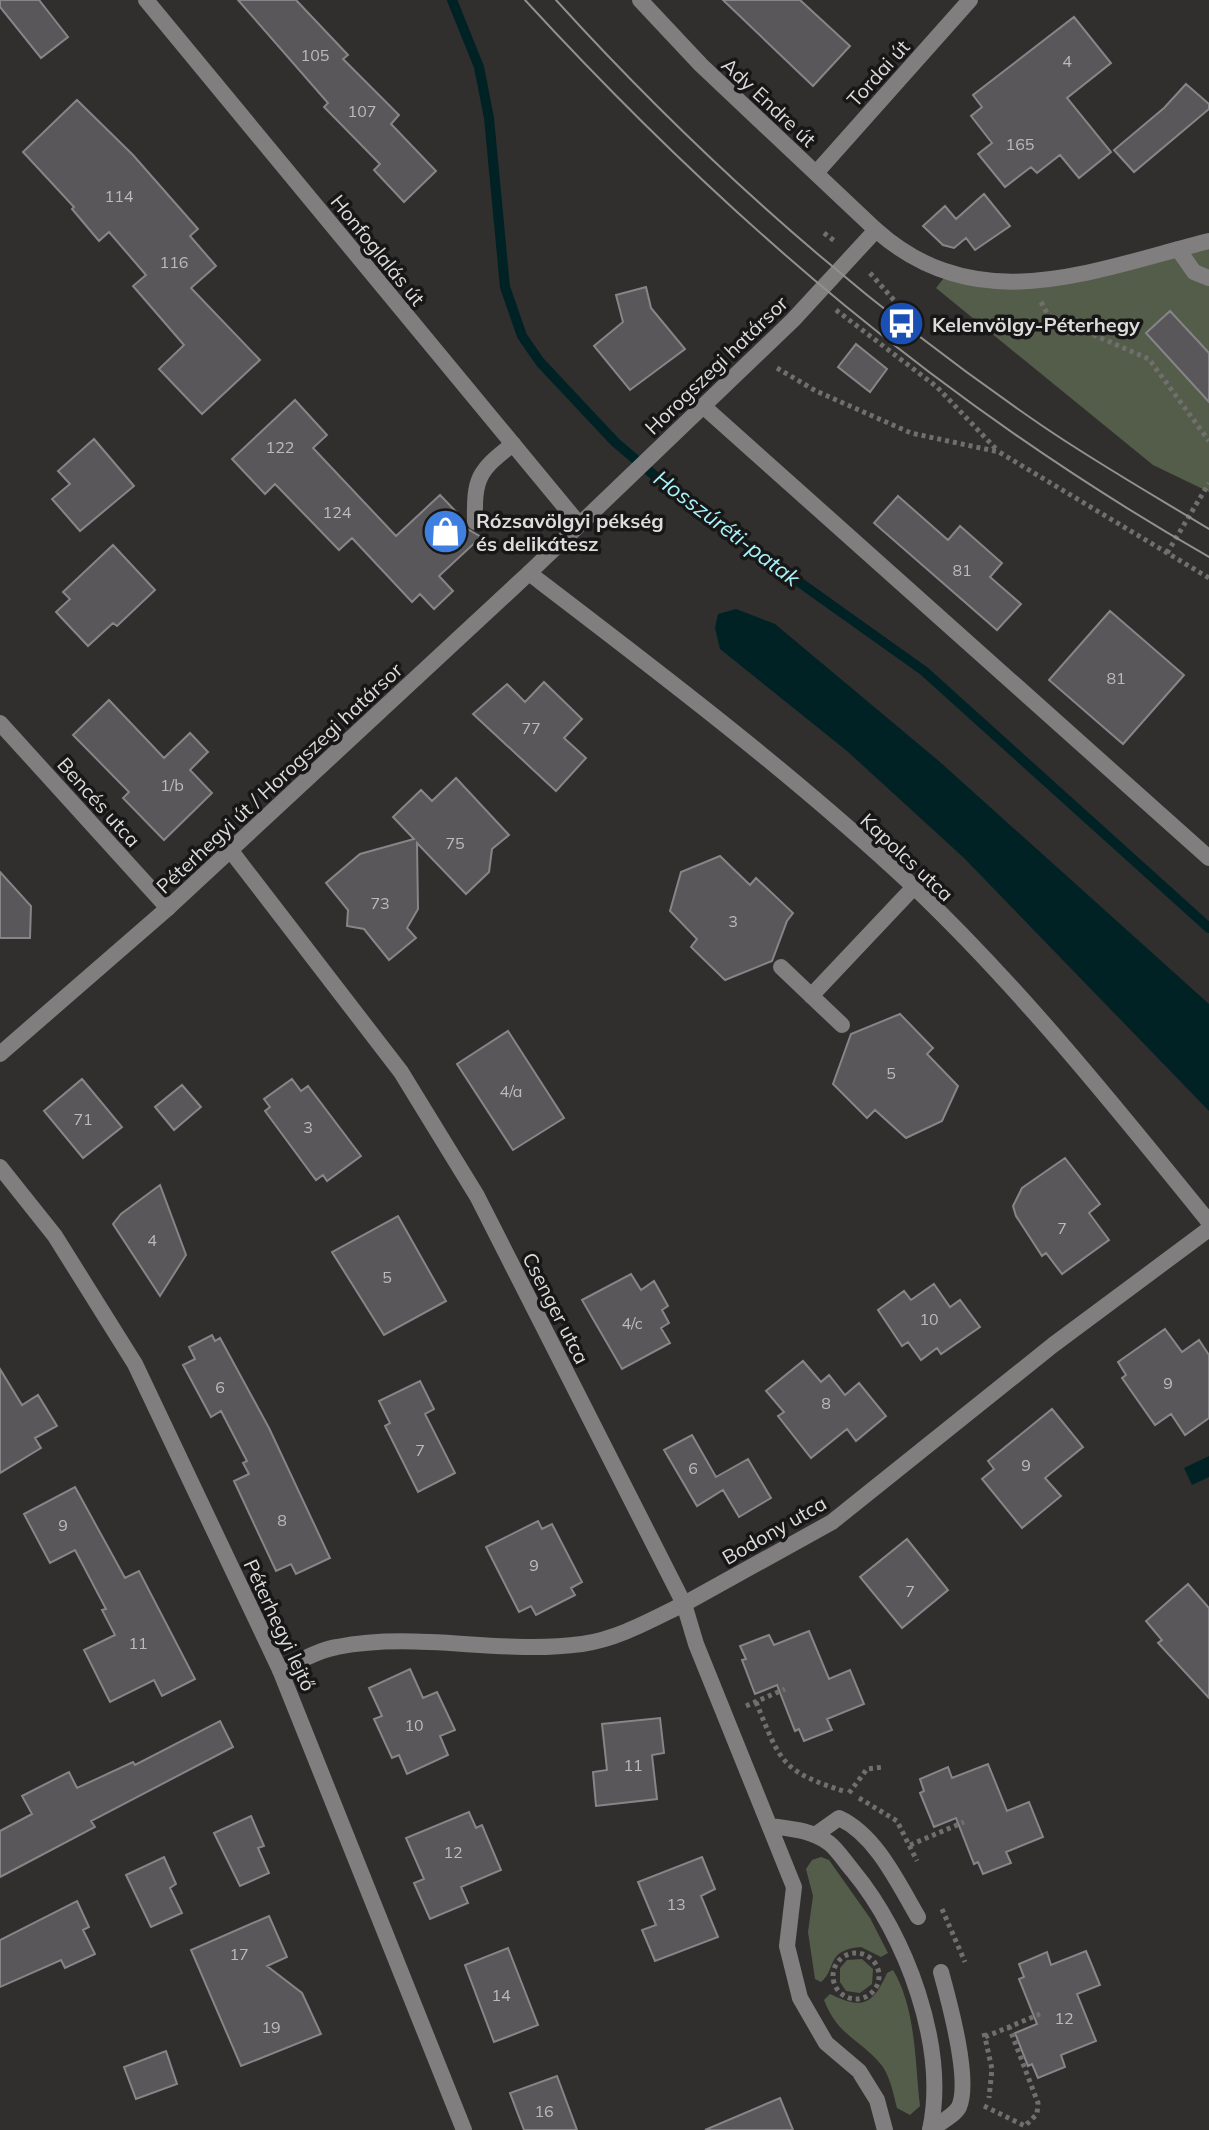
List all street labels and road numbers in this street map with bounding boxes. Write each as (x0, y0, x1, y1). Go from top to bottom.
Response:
street label: Tordai út (841, 34, 915, 112)
street label: Ady Endre út (717, 52, 821, 152)
street label: Honfoglalás út (326, 189, 430, 311)
street label: Horogszegi határsor (639, 290, 793, 440)
street label: Péterhegyi út / Horogszegi határsor (151, 657, 408, 899)
street label: Bencés utca (52, 752, 146, 852)
street label: Kapolcs utca (855, 808, 959, 906)
street label: Csenger utca (517, 1248, 595, 1368)
street label: Bodony utca (717, 1490, 831, 1570)
street label: Péterhegyi lejtő (239, 1555, 321, 1695)

